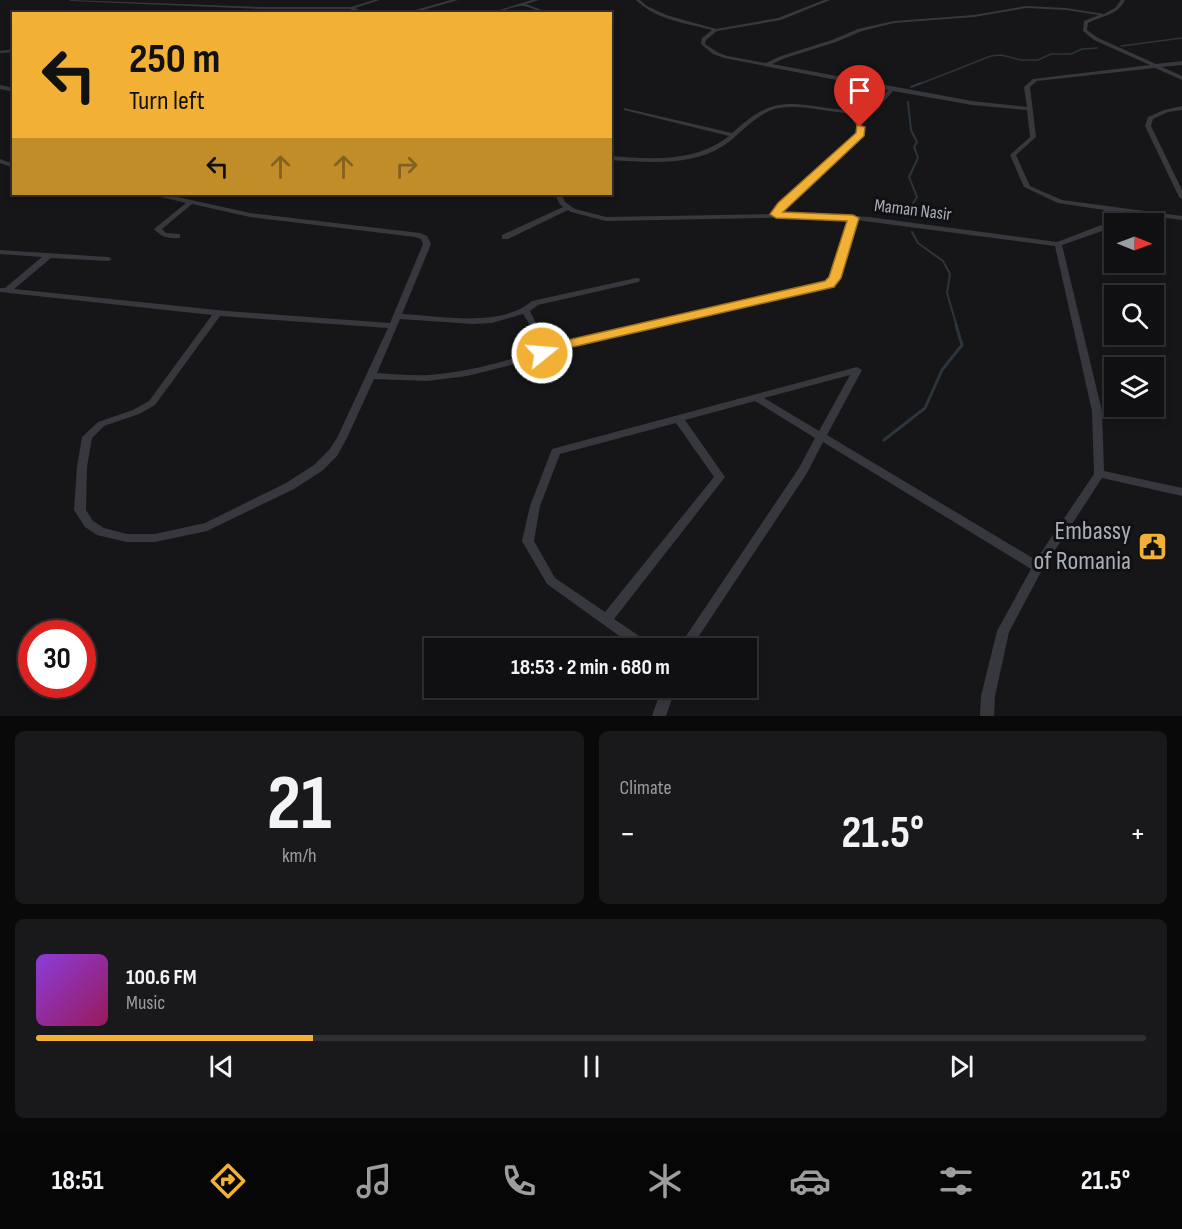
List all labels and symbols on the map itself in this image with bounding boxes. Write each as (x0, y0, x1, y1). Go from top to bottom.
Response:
pin (834, 65, 885, 127)
street label: Maman Nasir (873, 195, 953, 225)
north arrow (1104, 213, 1164, 273)
position arrow (510, 321, 574, 385)
place label: Embassy of Romania (1033, 516, 1131, 577)
public building icon: Embassy of Romania (1136, 530, 1168, 562)
speed limit sign: 30 (18, 620, 96, 698)

